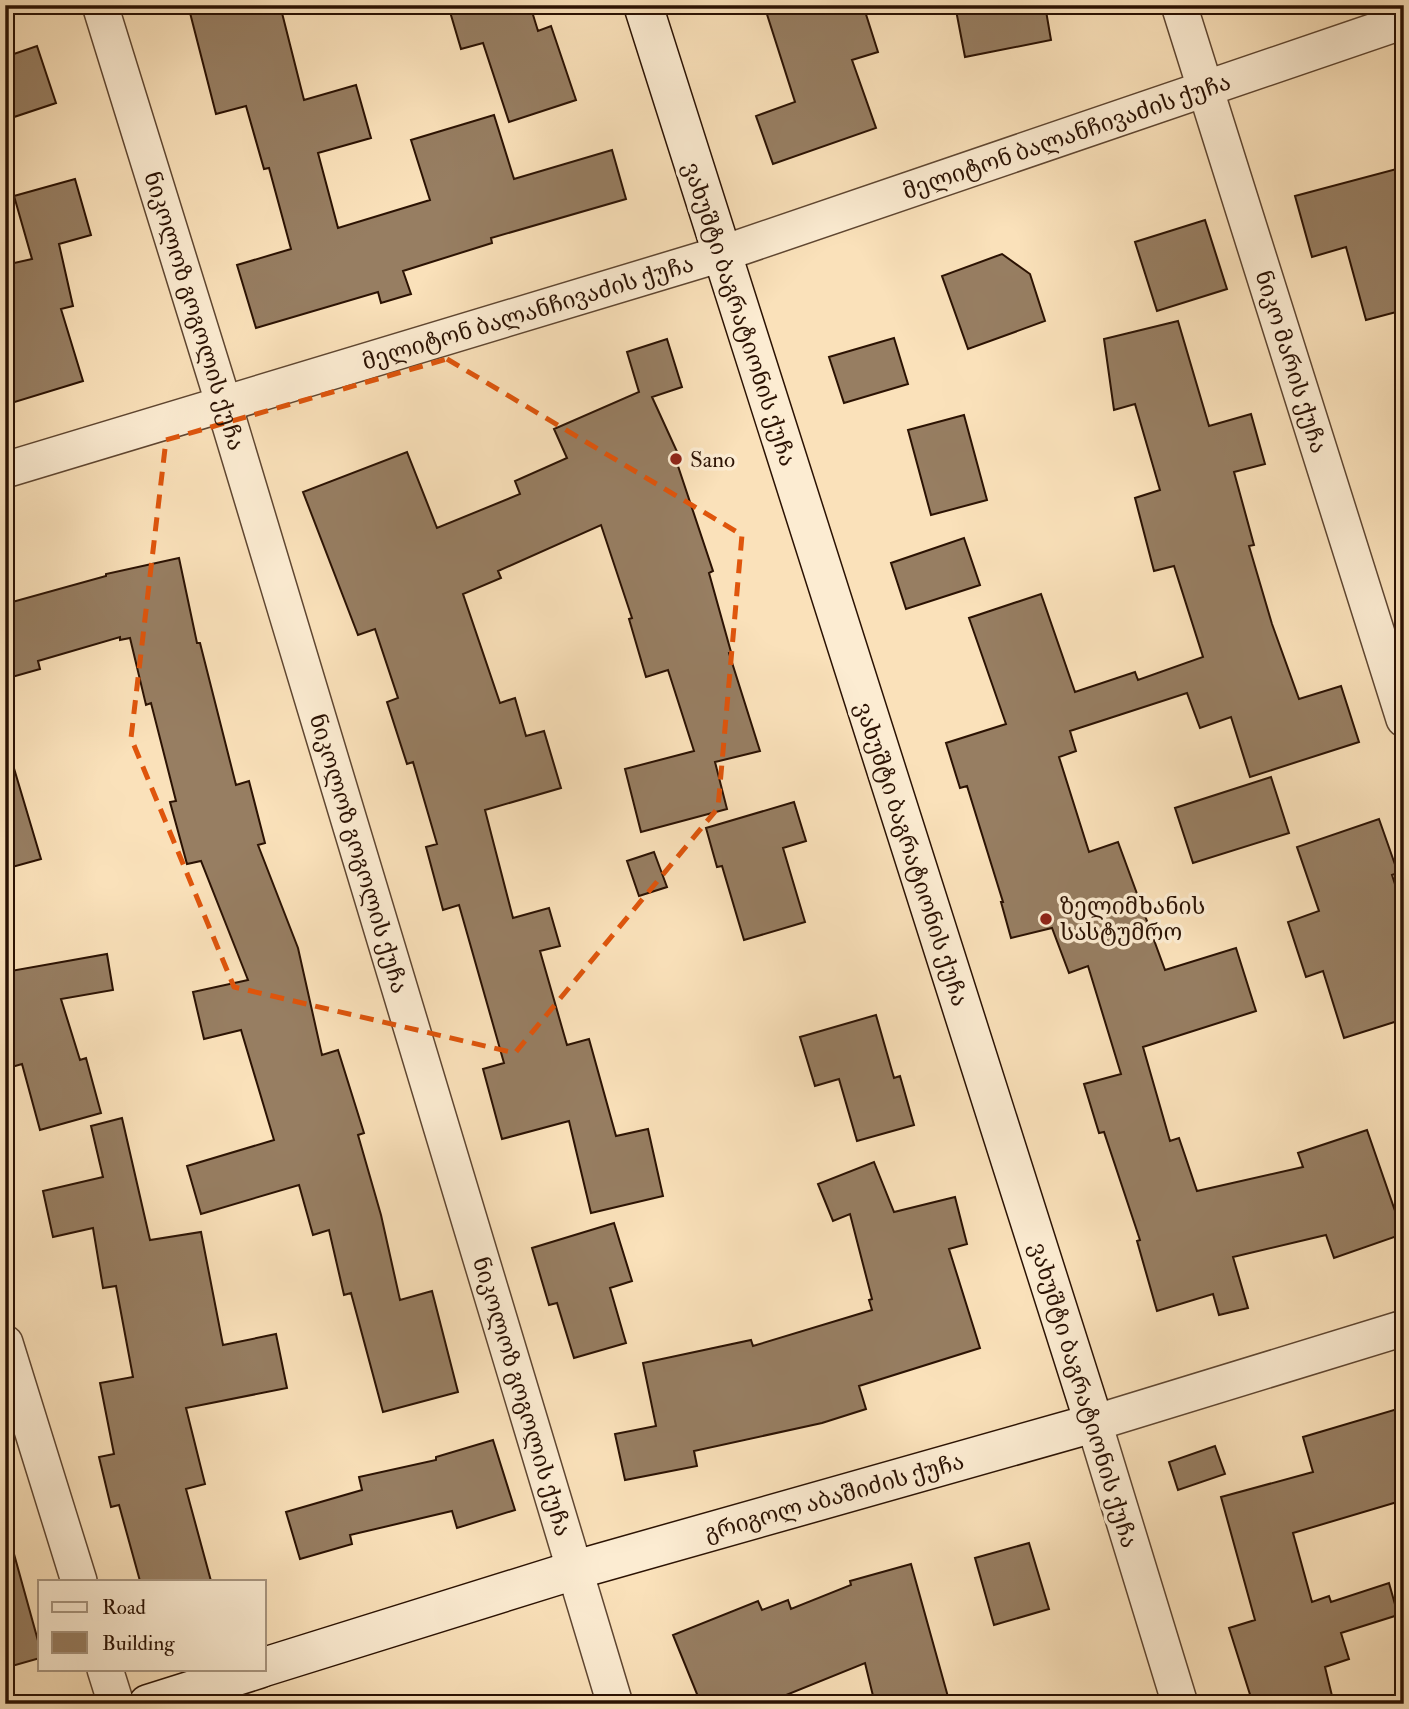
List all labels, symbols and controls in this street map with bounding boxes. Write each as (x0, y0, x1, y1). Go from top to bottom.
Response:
street label: მელიტონ ბალანჩივაძის ქუჩა (899, 67, 1234, 206)
street label: ვახუშტი ბაგრატიონის ქუჩა (677, 158, 802, 470)
street label: ნიკოლოზ გოგოლის ქუჩა (137, 168, 251, 454)
street label: მელიტონ ბალანჩივაძის ქუჩა (359, 249, 697, 376)
street label: ნიკო მარის ქუჩა (1249, 267, 1333, 457)
place label: Sano (690, 445, 735, 474)
marker: Sano (668, 451, 684, 467)
street label: ვახუშტი ბაგრატიონის ქუჩა (849, 698, 974, 1010)
street label: ნიკოლოზ გოგოლის ქუჩა (303, 710, 414, 997)
place label: ზელიმხანის სასტუმრო (1060, 892, 1205, 947)
marker: ზელიმხანის სასტუმრო (1038, 911, 1054, 927)
street label: ვახუშტი ბაგრატიონის ქუჩა (1023, 1239, 1144, 1551)
street label: ნიკოლოზ გოგოლის ქუჩა (466, 1253, 578, 1540)
street label: გრიგოლ აბაშიძის ქუჩა (701, 1447, 967, 1548)
legend (38, 1580, 266, 1670)
text: Road (102, 1594, 147, 1621)
text: Building (102, 1630, 175, 1657)

